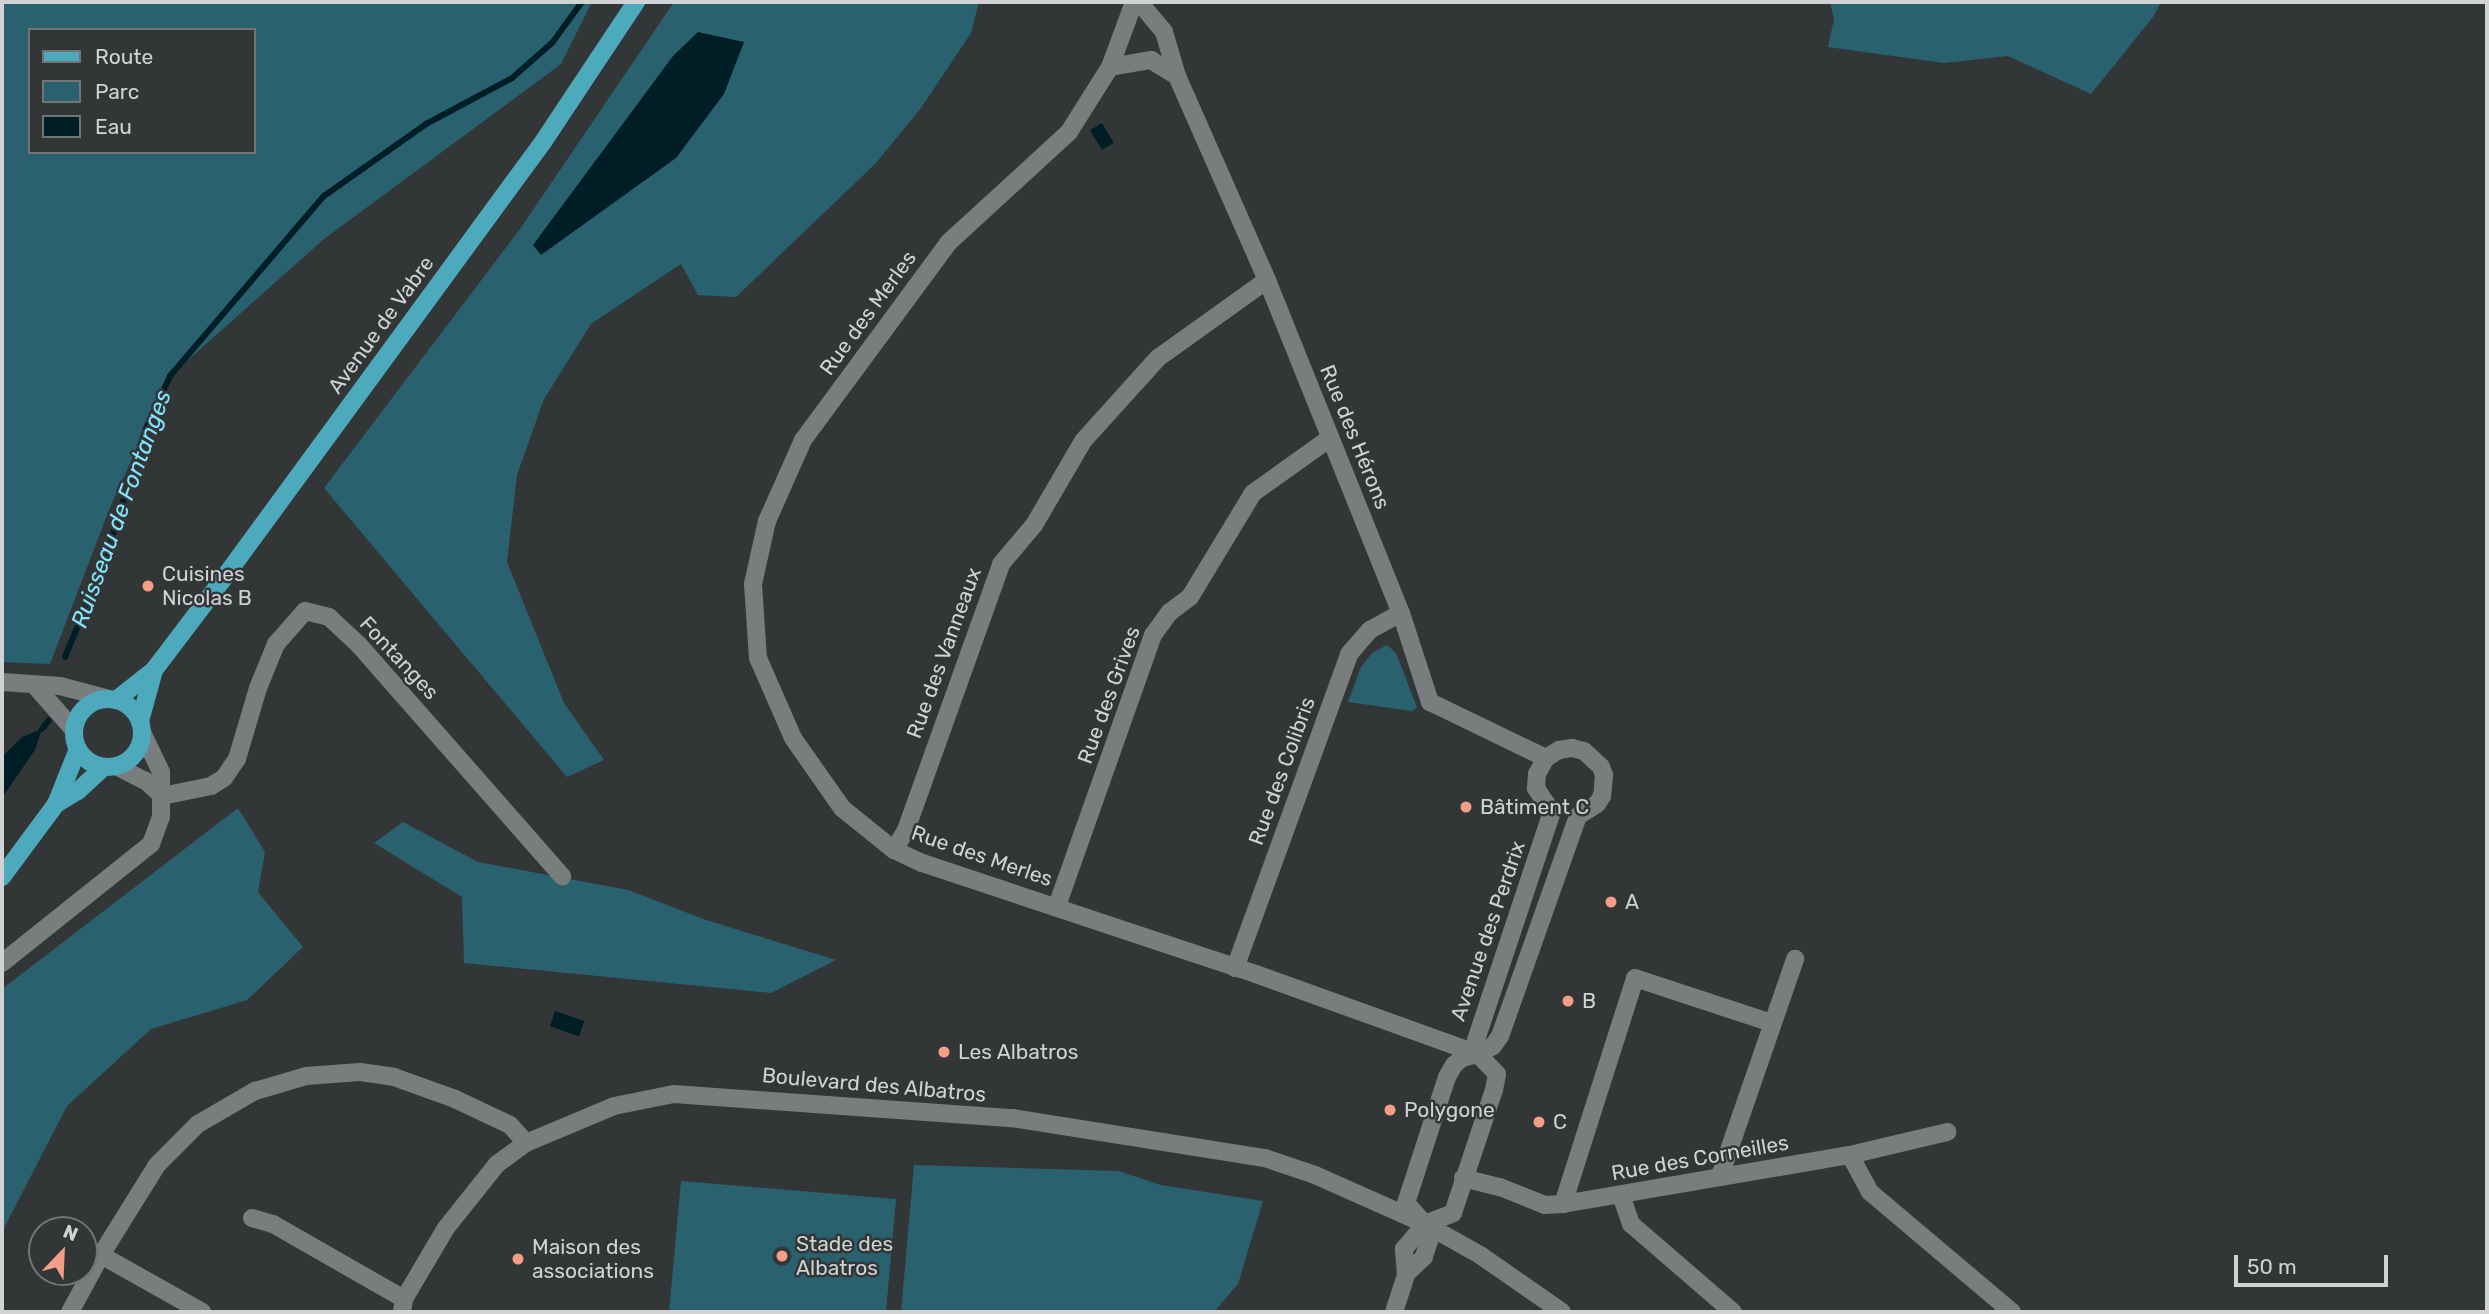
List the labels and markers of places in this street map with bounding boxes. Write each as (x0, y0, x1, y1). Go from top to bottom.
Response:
place label: Cuisines Nicolas B (162, 561, 252, 611)
marker: Cuisines Nicolas B (140, 578, 156, 594)
place label: Bâtiment C (1480, 794, 1589, 820)
marker: Bâtiment C (1458, 799, 1474, 815)
place label: A (1625, 889, 1639, 915)
marker: A (1603, 894, 1619, 910)
place label: B (1582, 988, 1596, 1014)
marker: B (1560, 993, 1576, 1009)
place label: Les Albatros (958, 1039, 1079, 1065)
marker: Les Albatros (936, 1044, 952, 1060)
place label: Polygone (1404, 1097, 1495, 1123)
marker: Polygone (1382, 1102, 1398, 1118)
place label: C (1553, 1109, 1567, 1135)
marker: C (1531, 1114, 1547, 1130)
place label: Stade des Albatros (796, 1231, 893, 1281)
place label: Maison des associations (532, 1234, 654, 1284)
marker: Stade des Albatros (774, 1248, 790, 1264)
marker: Maison des associations (510, 1251, 526, 1267)

